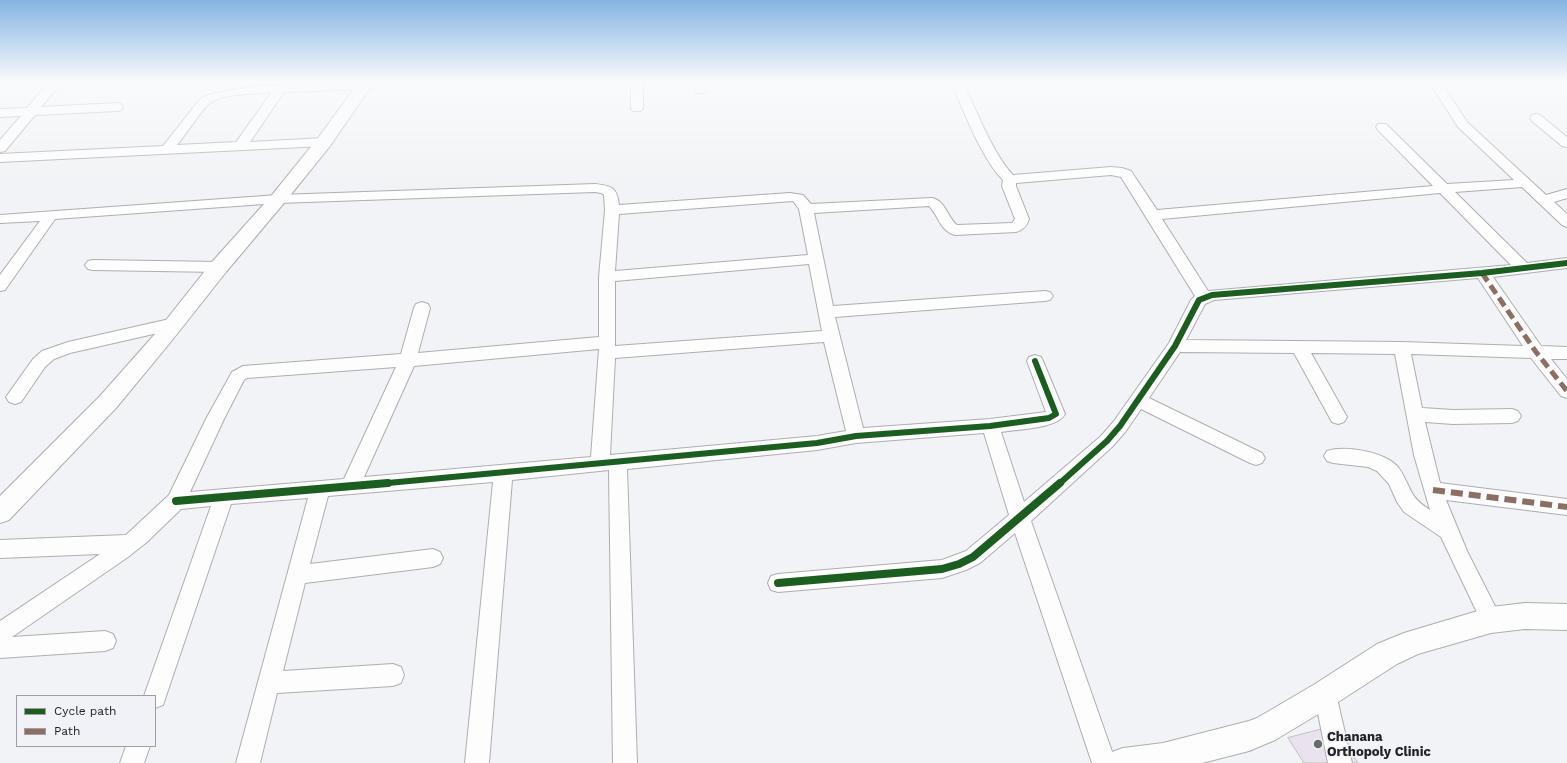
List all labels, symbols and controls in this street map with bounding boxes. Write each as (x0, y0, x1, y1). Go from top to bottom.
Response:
legend (16, 695, 156, 747)
text: Cycle path (54, 704, 116, 718)
text: Path (54, 724, 80, 738)
place label: Chanana Orthopoly Clinic (1327, 729, 1431, 760)
marker: Chanana Orthopoly Clinic (1312, 738, 1324, 750)

